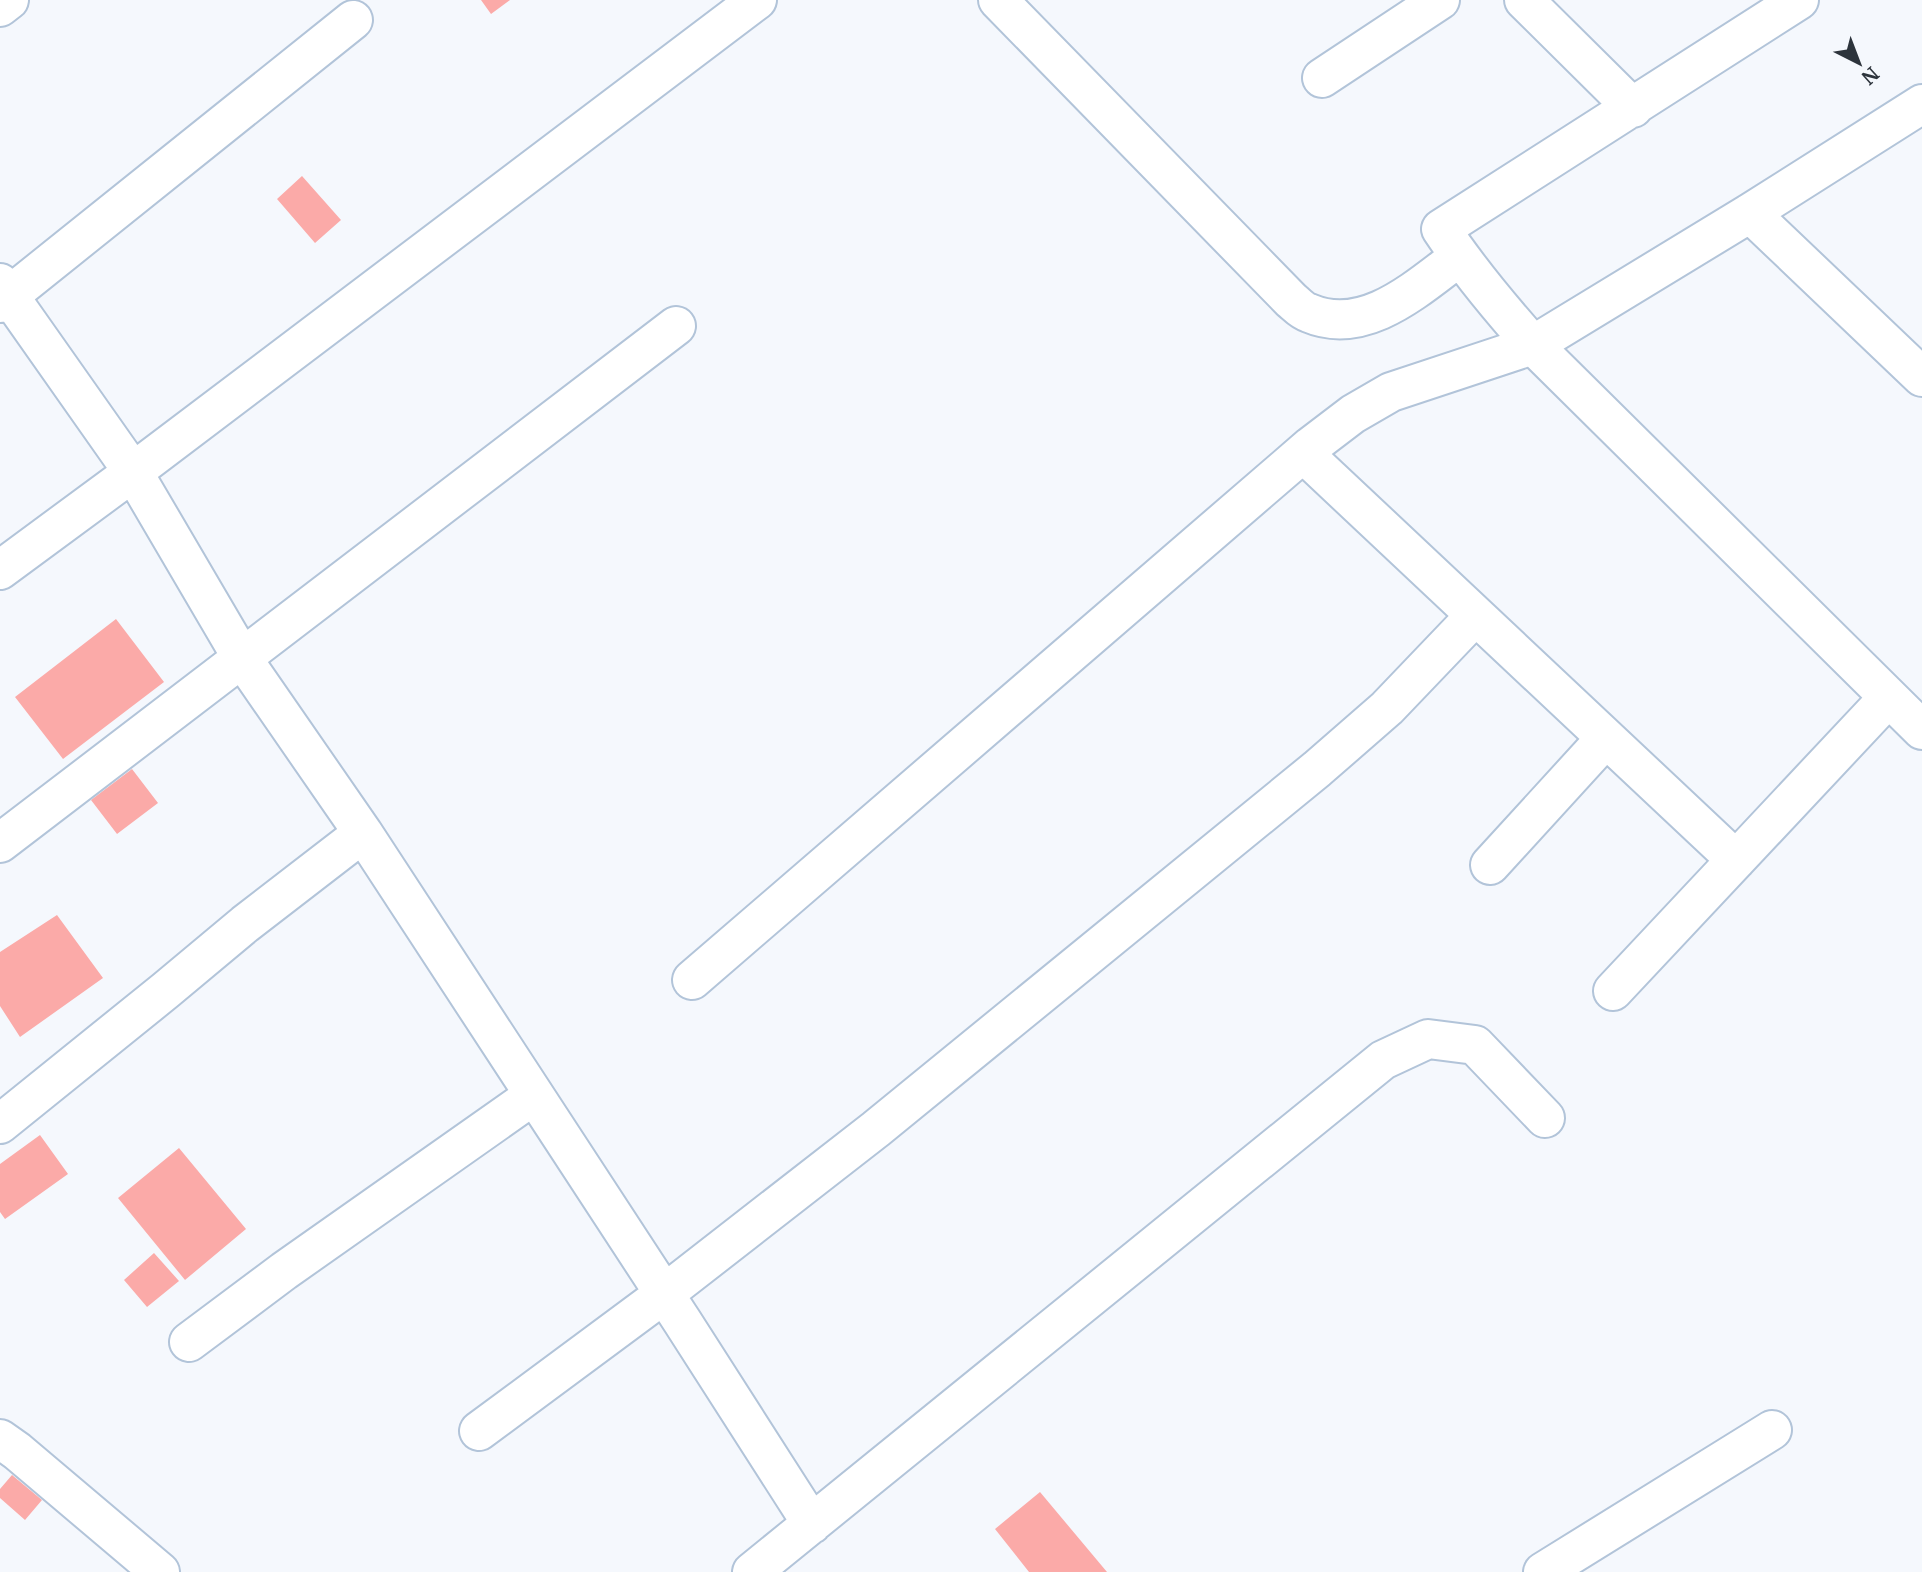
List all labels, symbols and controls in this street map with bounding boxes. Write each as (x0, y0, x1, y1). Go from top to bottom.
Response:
north arrow (1824, 28, 1894, 98)
text: N (1857, 62, 1884, 90)

